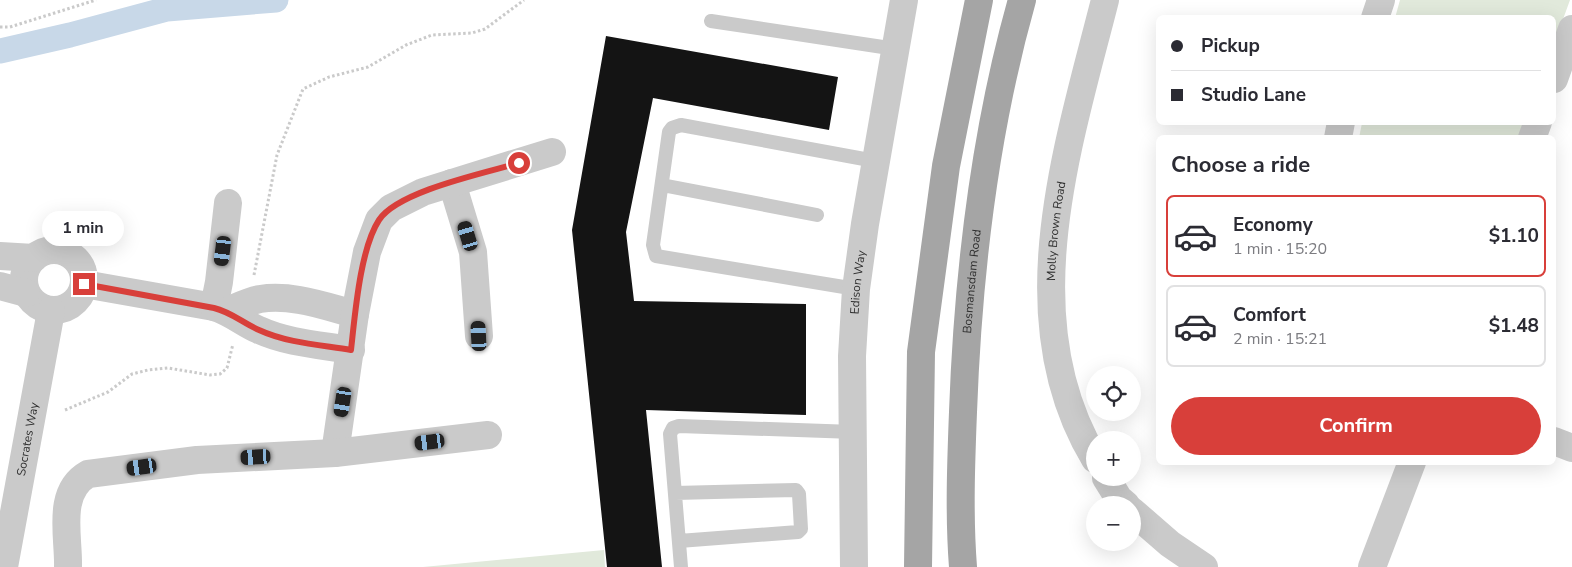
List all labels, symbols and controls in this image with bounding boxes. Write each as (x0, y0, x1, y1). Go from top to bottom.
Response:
text: Pickup (1201, 33, 1260, 59)
text: Studio Lane (1201, 82, 1306, 108)
text: Choose a ride (1171, 150, 1310, 180)
route start (508, 152, 530, 174)
street label: Molly Brown Road (1043, 180, 1069, 281)
callout: 1 min (43, 212, 125, 246)
text: Economy (1233, 212, 1313, 238)
icon: car (1173, 214, 1218, 259)
text: 1 min (62, 217, 104, 239)
car (456, 219, 479, 253)
text: $1.10 (1489, 223, 1539, 249)
street label: Bosmansdam Road (959, 228, 985, 334)
car (213, 235, 232, 267)
text: 1 min · 15:20 (1233, 238, 1327, 260)
street label: Edison Way (847, 249, 869, 315)
route end (73, 273, 95, 295)
text: Comfort (1233, 302, 1306, 328)
icon: car (1173, 304, 1218, 349)
text: $1.48 (1489, 313, 1539, 339)
car (470, 321, 487, 351)
text: 2 min · 15:21 (1233, 328, 1327, 350)
map controls (1086, 366, 1141, 551)
button: locate (1086, 366, 1141, 421)
car (333, 386, 352, 418)
button: Confirm (1171, 397, 1541, 455)
street label: Socrates Way (13, 400, 42, 477)
button: + (1086, 431, 1141, 486)
car (414, 433, 445, 451)
car (240, 449, 271, 465)
car (126, 457, 157, 477)
button: − (1086, 496, 1141, 551)

